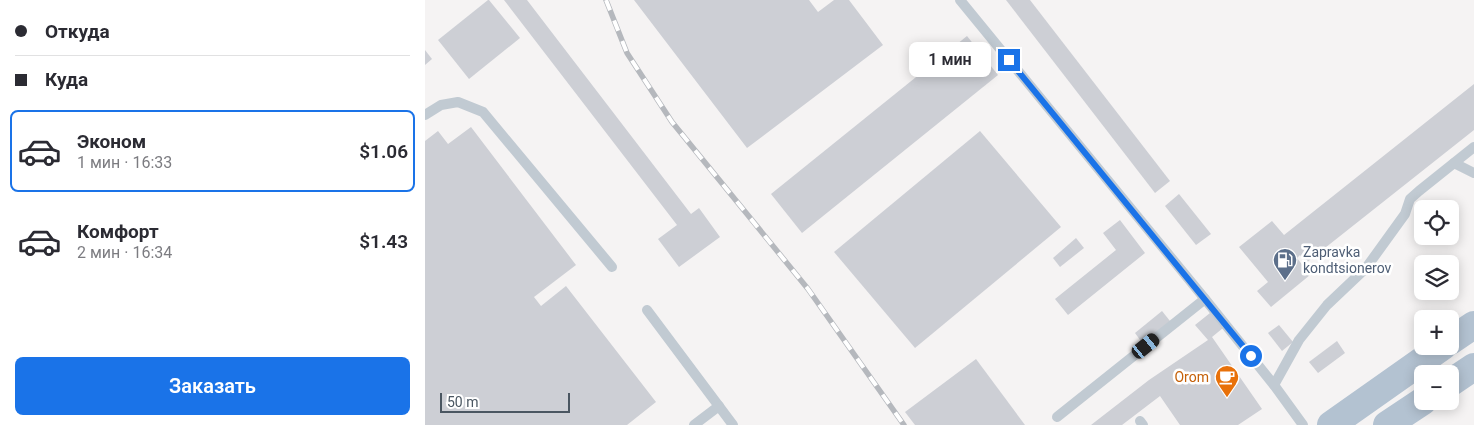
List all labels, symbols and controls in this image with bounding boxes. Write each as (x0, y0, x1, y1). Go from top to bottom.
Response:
text: Откуда (45, 20, 110, 43)
callout: 1 мин (909, 42, 991, 78)
route end (998, 49, 1020, 71)
text: 1 мин (928, 50, 972, 69)
text: Куда (45, 68, 88, 91)
icon: car (17, 129, 62, 174)
text: Эконом (77, 130, 146, 153)
text: $1.06 (359, 140, 408, 163)
text: 1 мин · 16:33 (77, 153, 172, 172)
map controls (1414, 200, 1459, 410)
button: locate (1414, 200, 1459, 245)
icon: car (17, 219, 62, 264)
text: Комфорт (77, 220, 159, 243)
text: $1.43 (359, 230, 408, 253)
text: 2 мин · 16:34 (77, 243, 172, 262)
place label: Zapravka kondtsionerov (1303, 244, 1392, 276)
fuel station icon: Zapravka kondtsionerov (1272, 247, 1298, 281)
button: layers (1414, 255, 1459, 300)
button: + (1414, 310, 1459, 355)
car (1129, 331, 1162, 361)
route start (1240, 345, 1262, 367)
button: Заказать (15, 357, 410, 415)
cafe icon: Orom (1214, 364, 1240, 398)
button: − (1414, 365, 1459, 410)
place label: Orom (1174, 369, 1209, 385)
scale bar (440, 390, 570, 413)
text: 50 m (447, 394, 479, 410)

